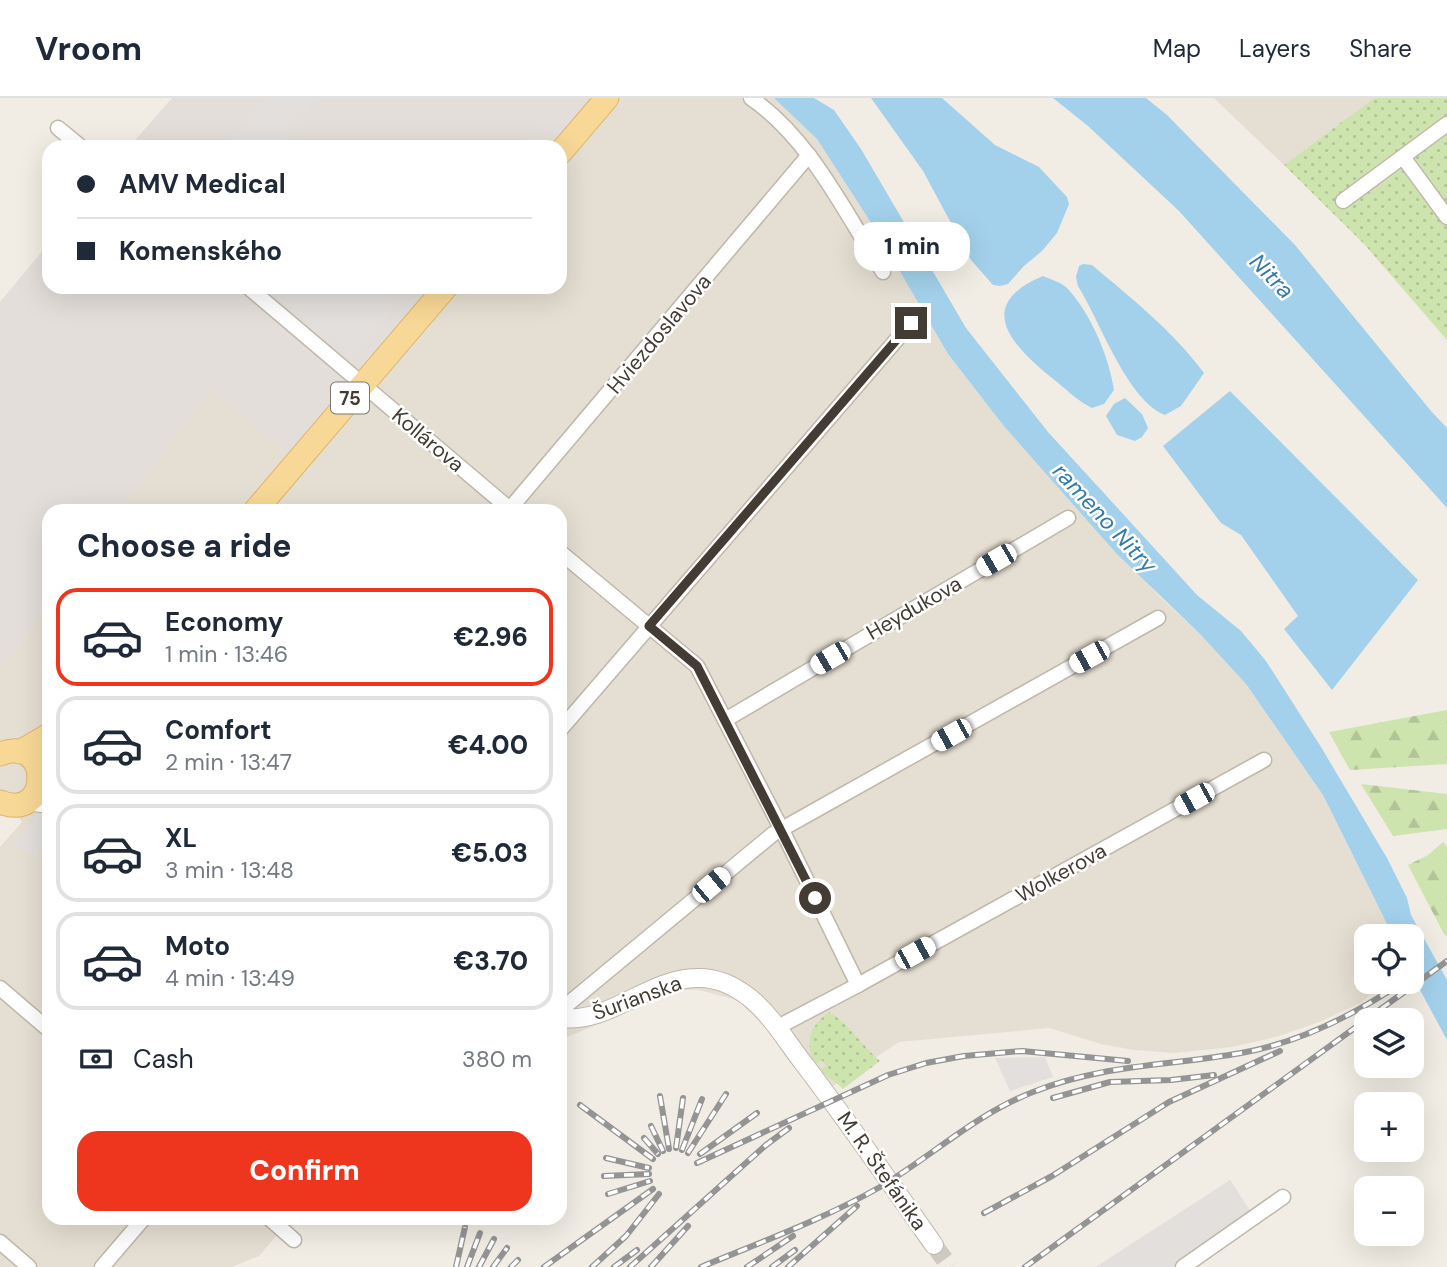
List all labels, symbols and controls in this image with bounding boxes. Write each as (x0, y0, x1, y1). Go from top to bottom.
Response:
text: Vroom (35, 27, 142, 70)
text: Map (1153, 33, 1201, 64)
text: Layers (1239, 33, 1311, 64)
text: Share (1349, 33, 1412, 64)
text: AMV Medical (119, 167, 286, 201)
callout: 1 min (853, 222, 969, 271)
text: 1 min (884, 231, 940, 261)
text: Komenského (119, 234, 282, 268)
water label: Nitra (1243, 247, 1301, 305)
street label: Hviezdoslavova (601, 268, 717, 400)
route end (895, 307, 927, 339)
road number: 75 (331, 382, 369, 414)
street label: Kollárova (386, 402, 470, 478)
water label: rameno Nitry (1046, 457, 1164, 580)
text: Choose a ride (77, 525, 292, 567)
car (973, 540, 1020, 580)
street label: Heydukova (861, 570, 967, 646)
text: Economy (165, 605, 283, 639)
icon: car (81, 606, 144, 669)
text: €2.96 (453, 620, 528, 654)
car (807, 638, 854, 678)
car (1066, 638, 1113, 676)
text: 1 min · 13:46 (165, 639, 288, 669)
text: Comfort (165, 713, 271, 747)
icon: car (81, 714, 144, 777)
car (928, 716, 975, 754)
text: €4.00 (448, 728, 528, 762)
text: 2 min · 13:47 (165, 747, 292, 777)
car (1171, 780, 1218, 818)
text: XL (165, 821, 197, 855)
icon: car (81, 822, 144, 885)
text: €5.03 (452, 836, 528, 870)
street label: Wolkerova (1011, 837, 1111, 909)
text: 3 min · 13:48 (165, 855, 294, 885)
car (689, 863, 734, 907)
route start (799, 882, 831, 914)
map controls (1354, 924, 1424, 1246)
button: locate (1354, 924, 1424, 994)
text: Moto (165, 929, 230, 963)
icon: car (81, 930, 144, 993)
car (892, 934, 939, 972)
text: €3.70 (454, 944, 528, 978)
text: 4 min · 13:49 (165, 963, 295, 993)
street label: Šurianska (589, 969, 685, 1027)
button: layers (1354, 1008, 1424, 1078)
icon: cash (77, 1040, 115, 1078)
text: Cash (133, 1042, 194, 1076)
text: 380 m (462, 1044, 532, 1074)
button: + (1354, 1092, 1424, 1162)
street label: M. R. Štefánika (831, 1106, 933, 1236)
button: Confirm (77, 1131, 532, 1211)
button: − (1354, 1176, 1424, 1246)

